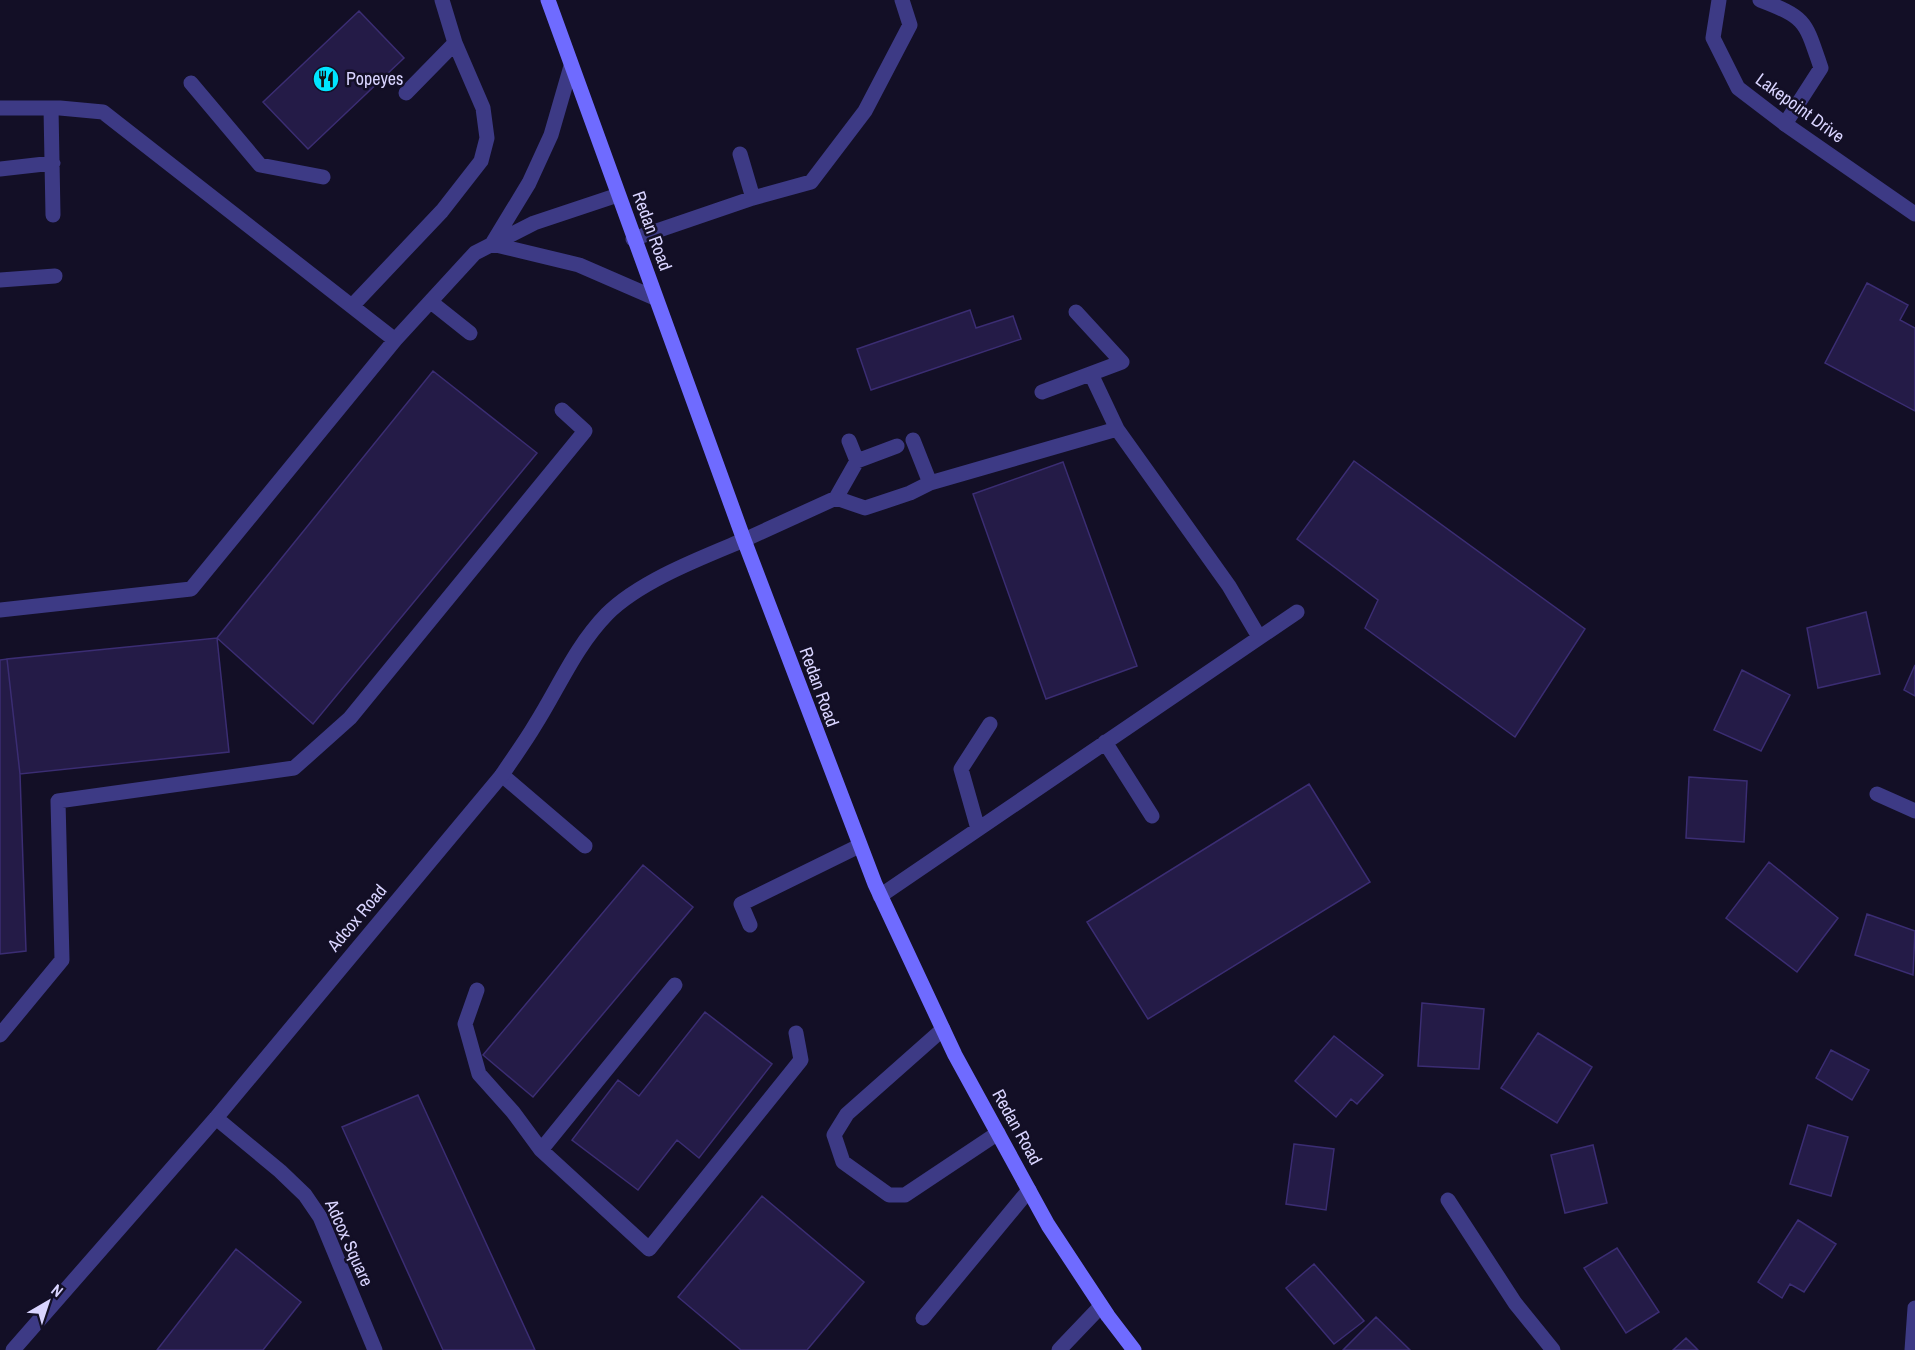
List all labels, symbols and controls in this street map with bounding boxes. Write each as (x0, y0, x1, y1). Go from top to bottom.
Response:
restaurant icon: Popeyes (311, 64, 341, 94)
place label: Popeyes (346, 66, 403, 91)
street label: Lakepoint Drive (1751, 67, 1850, 148)
street label: Redan Road (627, 188, 678, 274)
street label: Redan Road (794, 644, 845, 730)
street label: Adcox Road (321, 879, 392, 957)
street label: Redan Road (986, 1084, 1048, 1169)
street label: Adcox Square (319, 1194, 380, 1290)
north arrow (18, 1272, 78, 1332)
text: N (47, 1279, 68, 1302)

